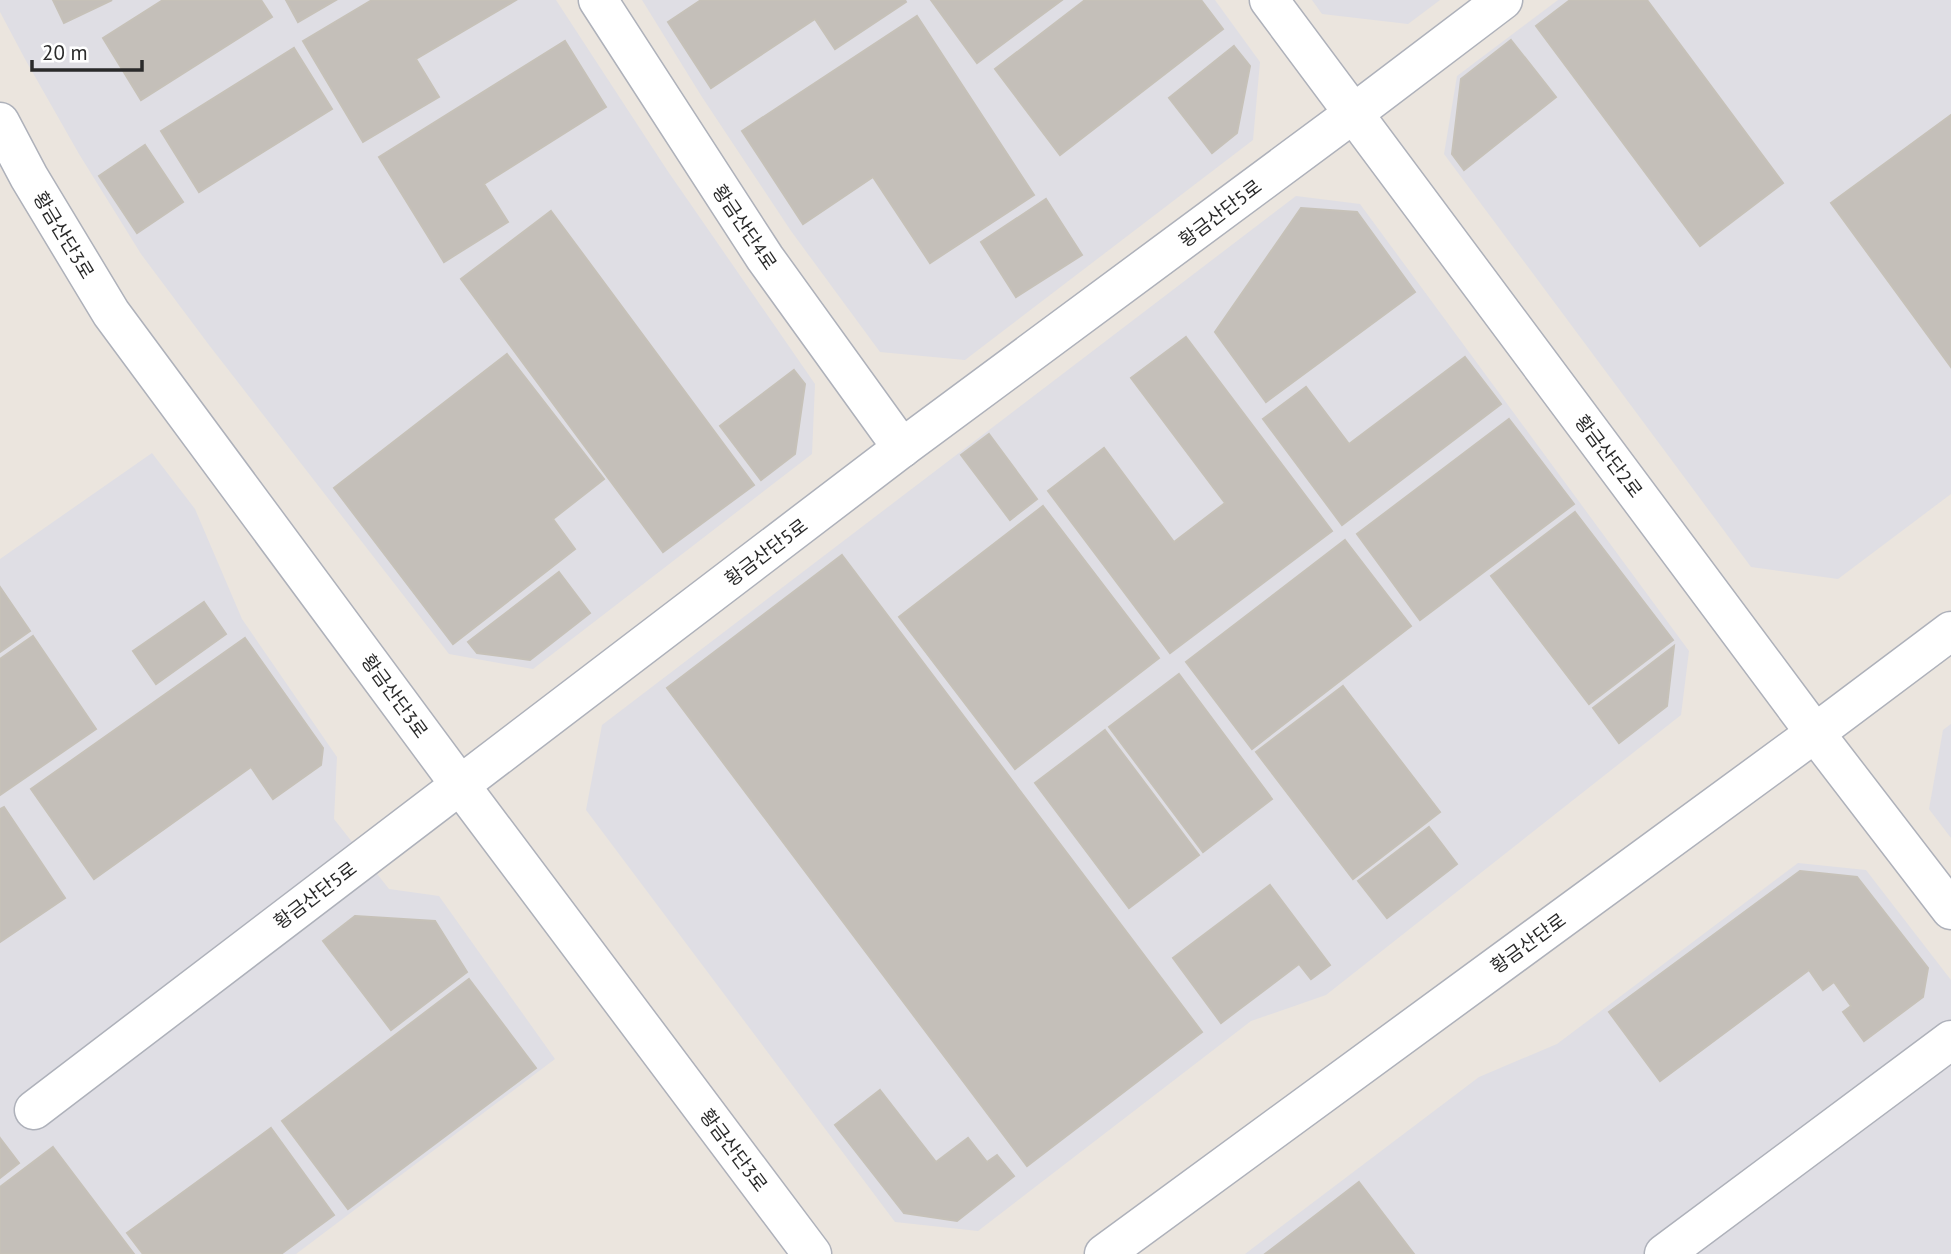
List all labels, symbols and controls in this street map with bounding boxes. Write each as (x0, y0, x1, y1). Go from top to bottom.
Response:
scale bar (32, 28, 142, 72)
text: 20 m (42, 39, 88, 66)
street label: 황금산단5로 (1174, 174, 1266, 252)
street label: 황금산단4로 (708, 180, 782, 274)
street label: 황금산단3로 (29, 187, 99, 283)
street label: 황금산단2로 (1570, 410, 1648, 502)
street label: 황금산단5로 (720, 513, 812, 591)
street label: 황금산단3로 (357, 649, 433, 743)
street label: 황금산단5로 (269, 856, 361, 934)
street label: 황금산단로 (1486, 908, 1570, 978)
street label: 황금산단3로 (695, 1104, 773, 1196)

